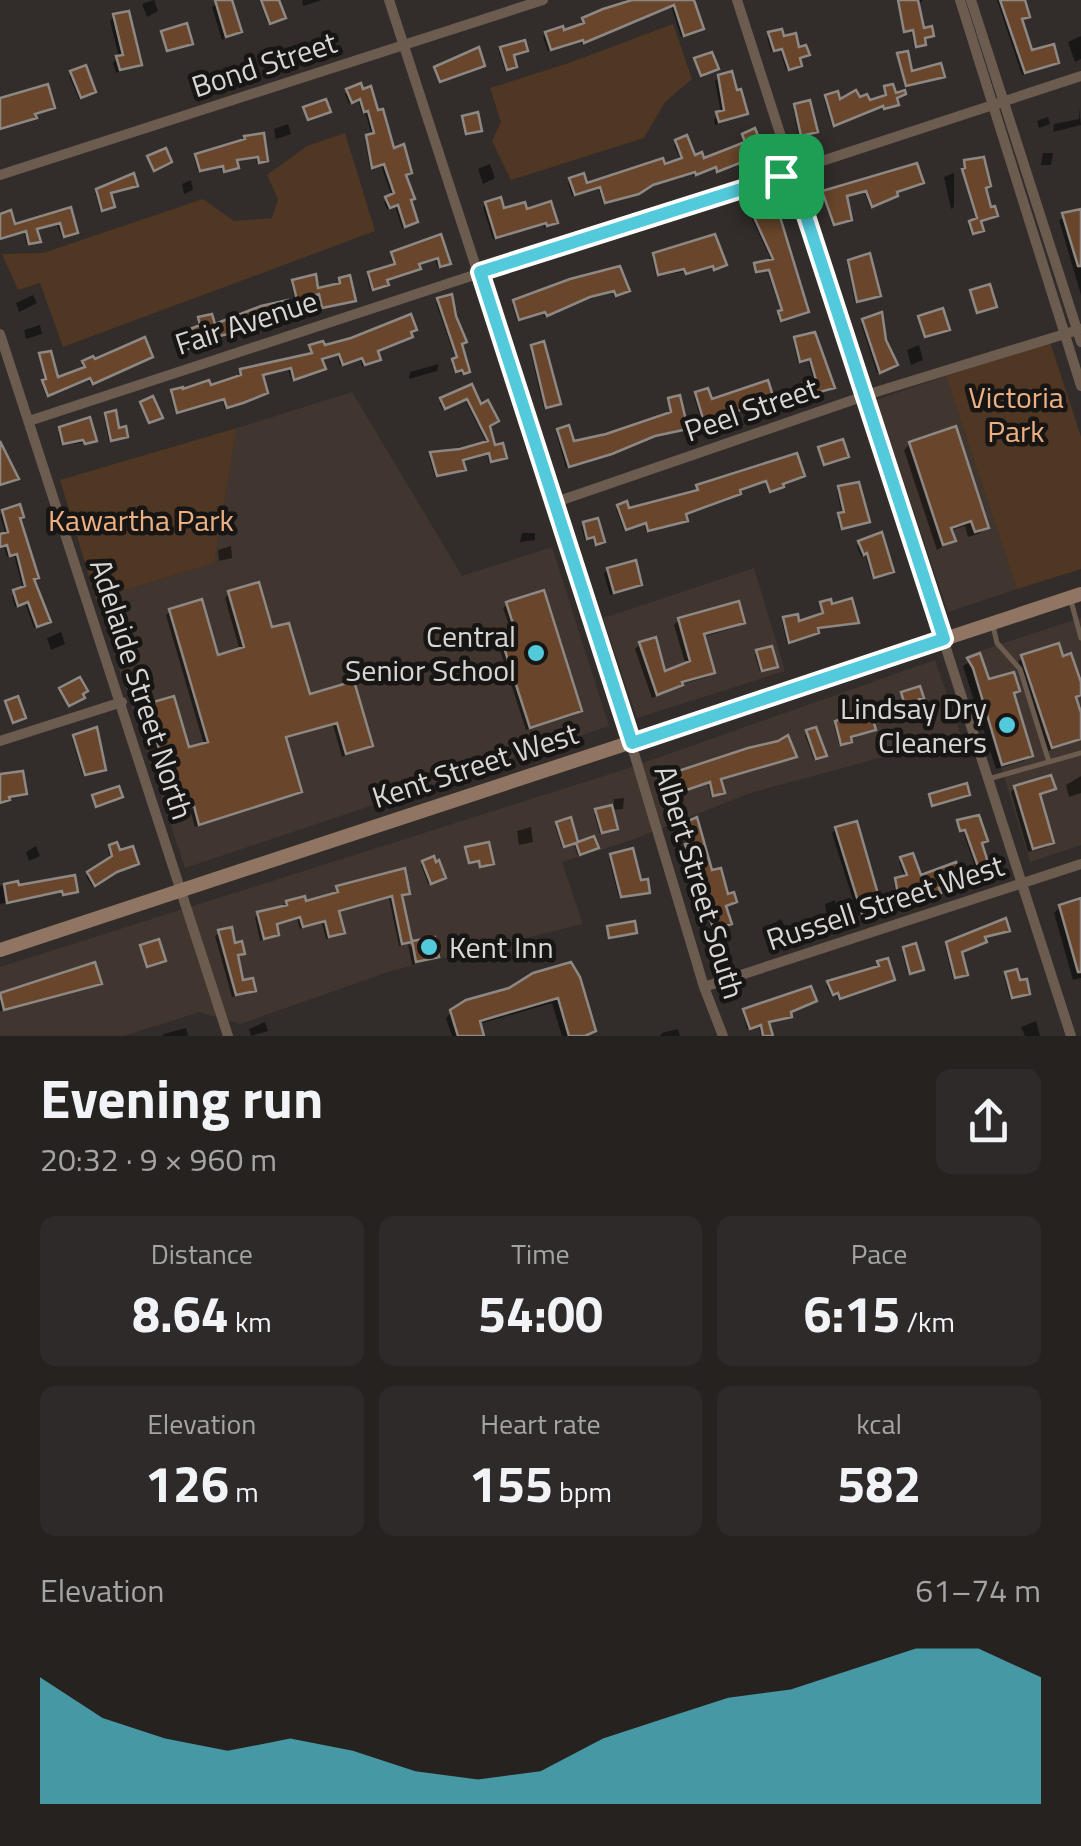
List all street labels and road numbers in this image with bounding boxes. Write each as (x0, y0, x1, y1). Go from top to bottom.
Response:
street label: Bond Street (185, 19, 343, 109)
street label: Fair Avenue (169, 277, 323, 367)
street label: Peel Street (678, 364, 825, 453)
street label: Adelaide Street North (78, 553, 206, 825)
street label: Kent Street West (366, 710, 585, 820)
street label: Albert Street South (643, 760, 757, 1004)
street label: Russell Street West (760, 842, 1010, 962)

